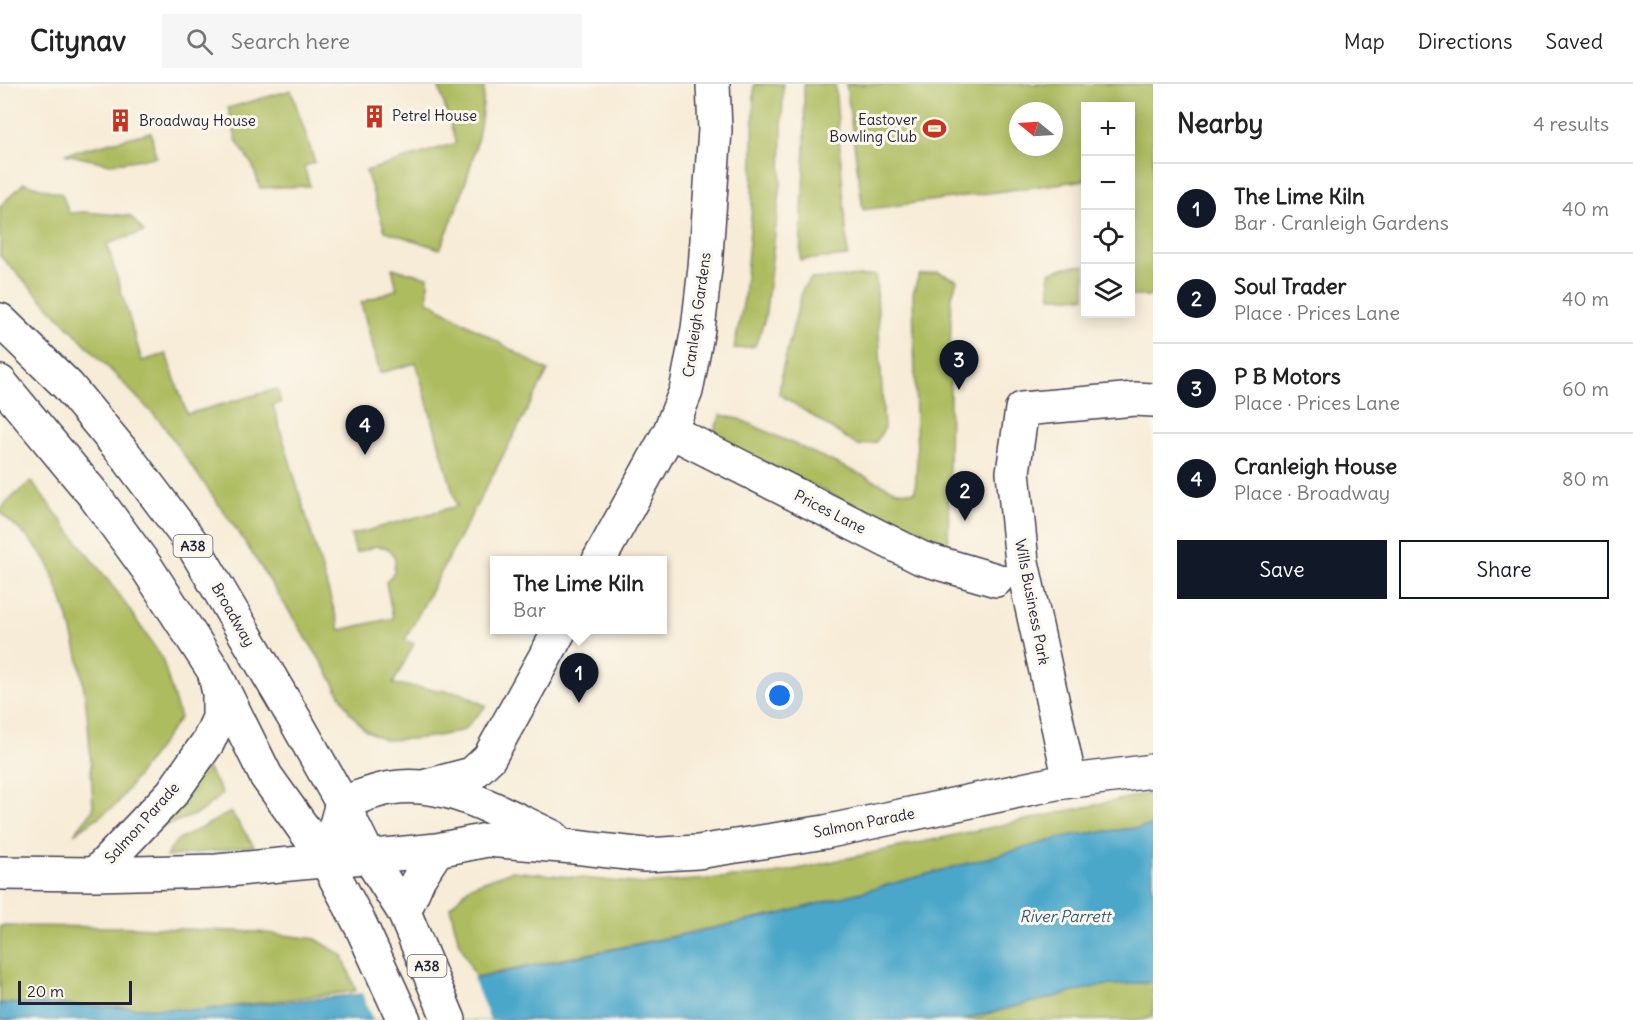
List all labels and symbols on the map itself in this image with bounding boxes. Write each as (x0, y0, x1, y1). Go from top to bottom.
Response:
north arrow (1009, 102, 1063, 156)
building icon: Petrel House (361, 103, 387, 129)
place label: Petrel House (392, 106, 477, 125)
building icon: Broadway House (108, 108, 134, 134)
place label: Eastover Bowling Club (829, 110, 917, 146)
place label: Broadway House (139, 111, 256, 130)
sports icon: Eastover Bowling Club (922, 116, 948, 142)
street label: Cranleigh Gardens (678, 251, 715, 379)
pin: 3 (940, 340, 978, 390)
pin: 4 (346, 406, 385, 455)
pin: 2 (946, 472, 984, 521)
street label: Prices Lane (791, 485, 869, 538)
road number: A38 (174, 535, 212, 557)
street label: Wills Business Park (1011, 537, 1054, 667)
street label: Broadway (208, 580, 259, 650)
pin: 1 (560, 654, 598, 703)
your location (765, 681, 794, 710)
street label: Salmon Parade (100, 778, 183, 867)
street label: Salmon Parade (812, 803, 916, 842)
water label: River Parrett (1020, 906, 1113, 926)
road number: A38 (408, 955, 446, 977)
scale bar (18, 978, 132, 1006)

